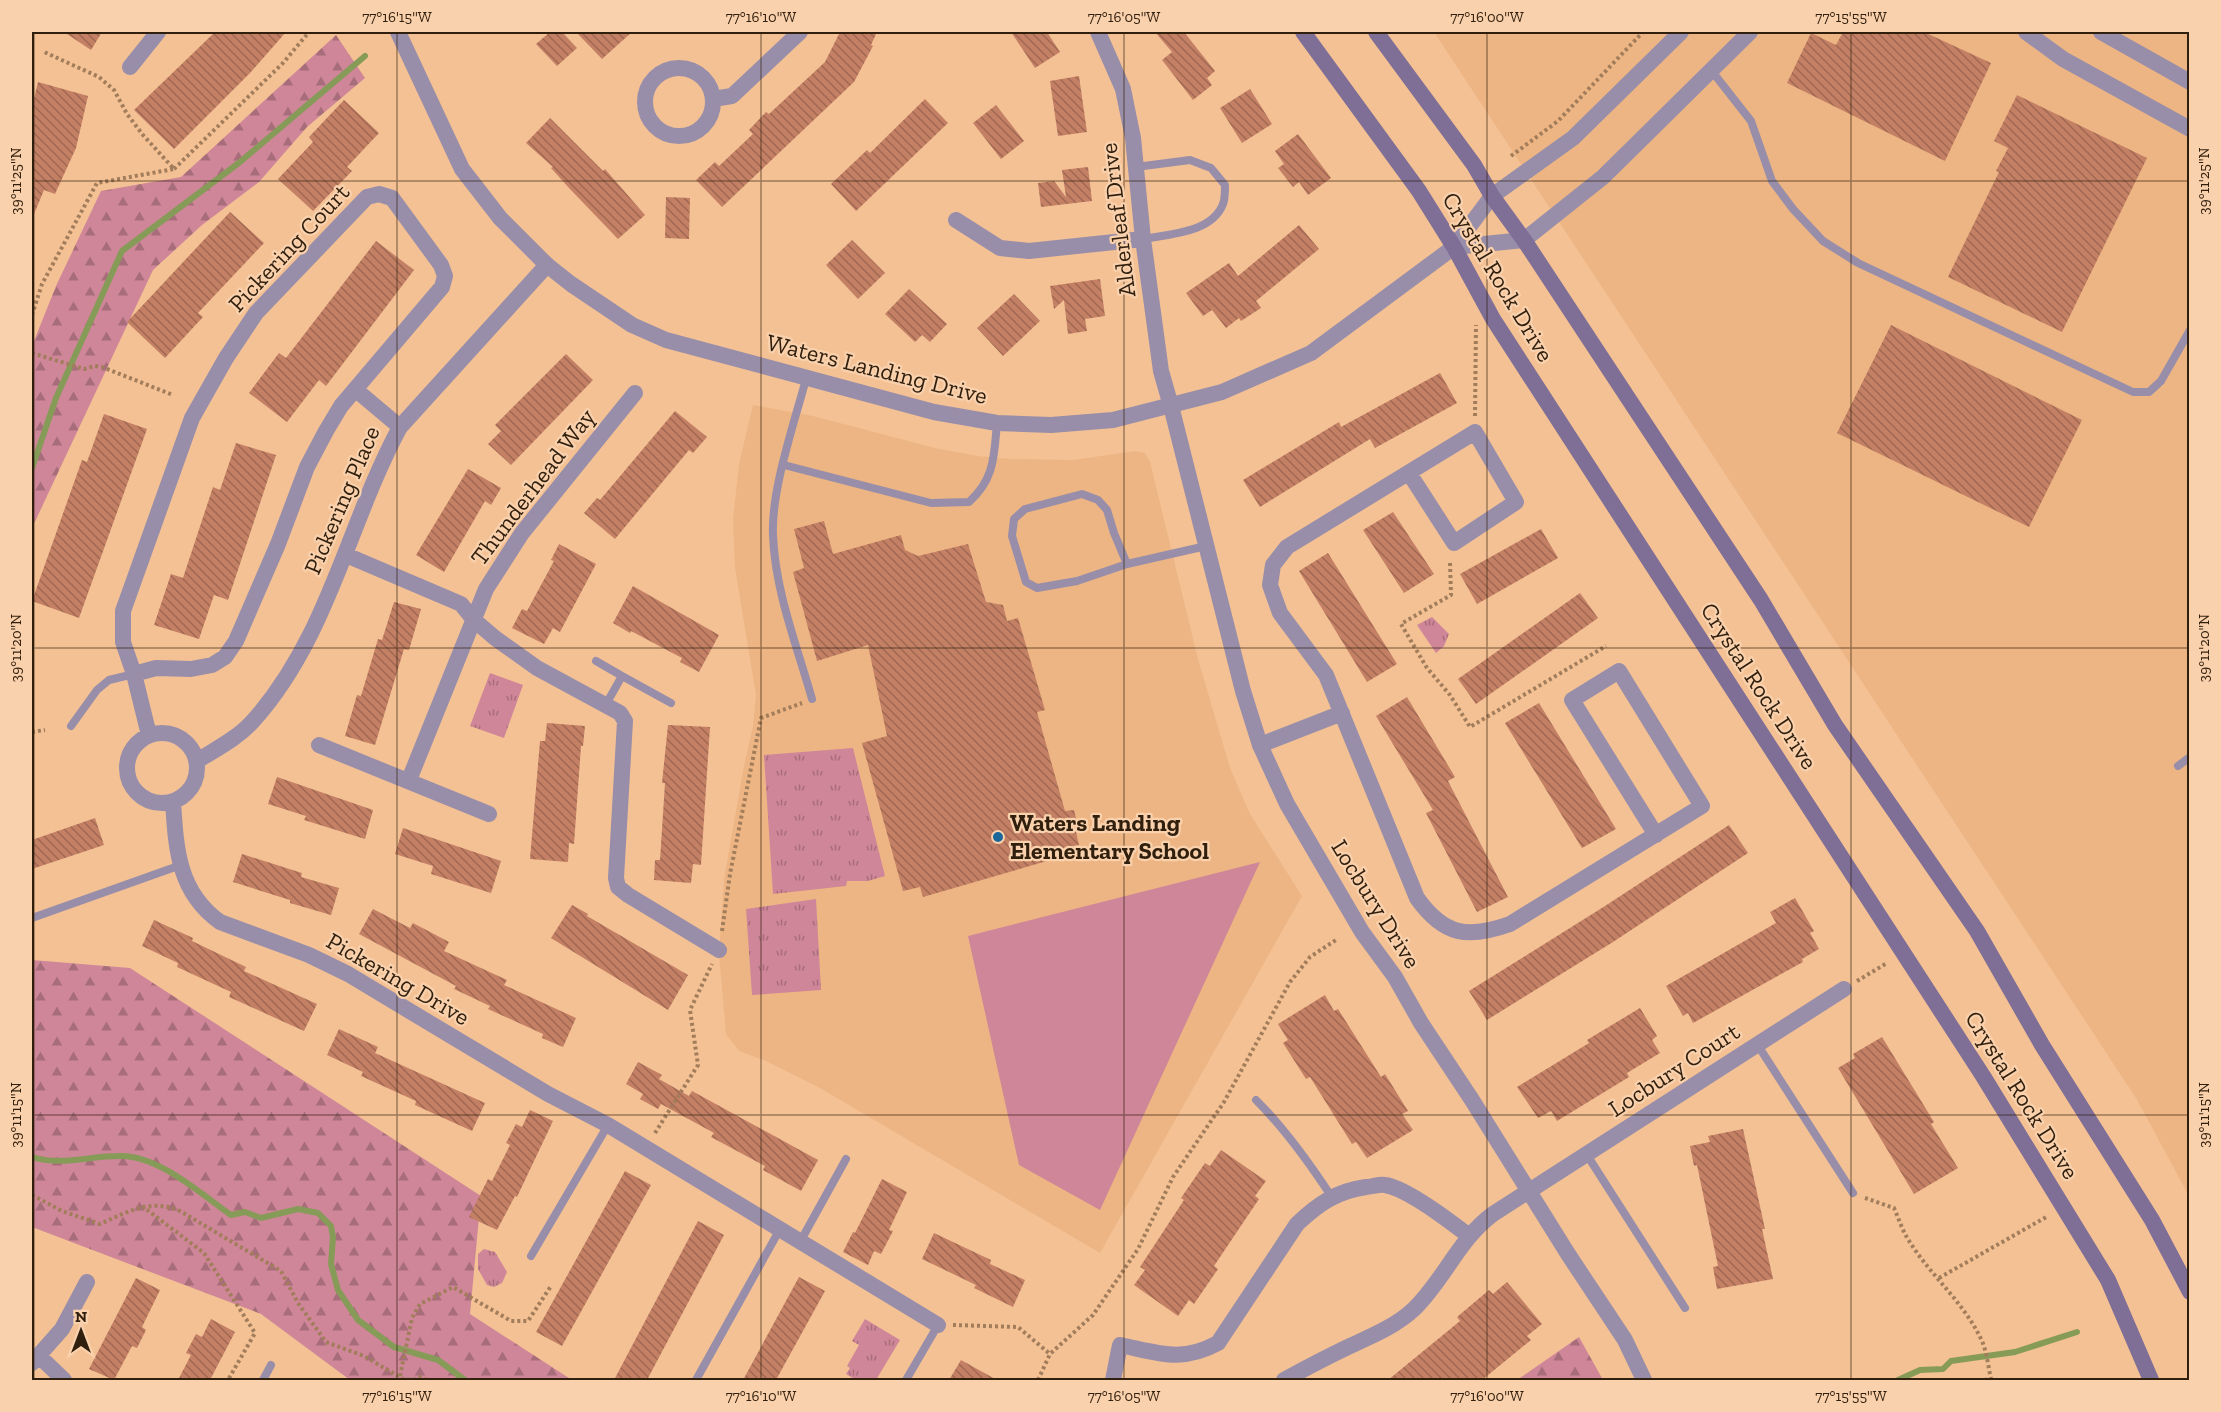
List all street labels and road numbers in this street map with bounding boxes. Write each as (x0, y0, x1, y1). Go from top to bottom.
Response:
street label: Alderleaf Drive (1094, 141, 1141, 299)
street label: Pickering Court (222, 178, 355, 318)
street label: Crystal Rock Drive (1436, 187, 1560, 367)
street label: Waters Landing Drive (764, 327, 990, 410)
street label: Thunderhead Way (464, 402, 601, 571)
street label: Pickering Place (297, 421, 386, 578)
street label: Crystal Rock Drive (1695, 597, 1824, 774)
street label: Locbury Drive (1325, 834, 1428, 974)
street label: Pickering Drive (321, 926, 475, 1031)
street label: Crystal Rock Drive (1959, 1005, 2086, 1184)
street label: Locbury Court (1603, 1016, 1745, 1123)

